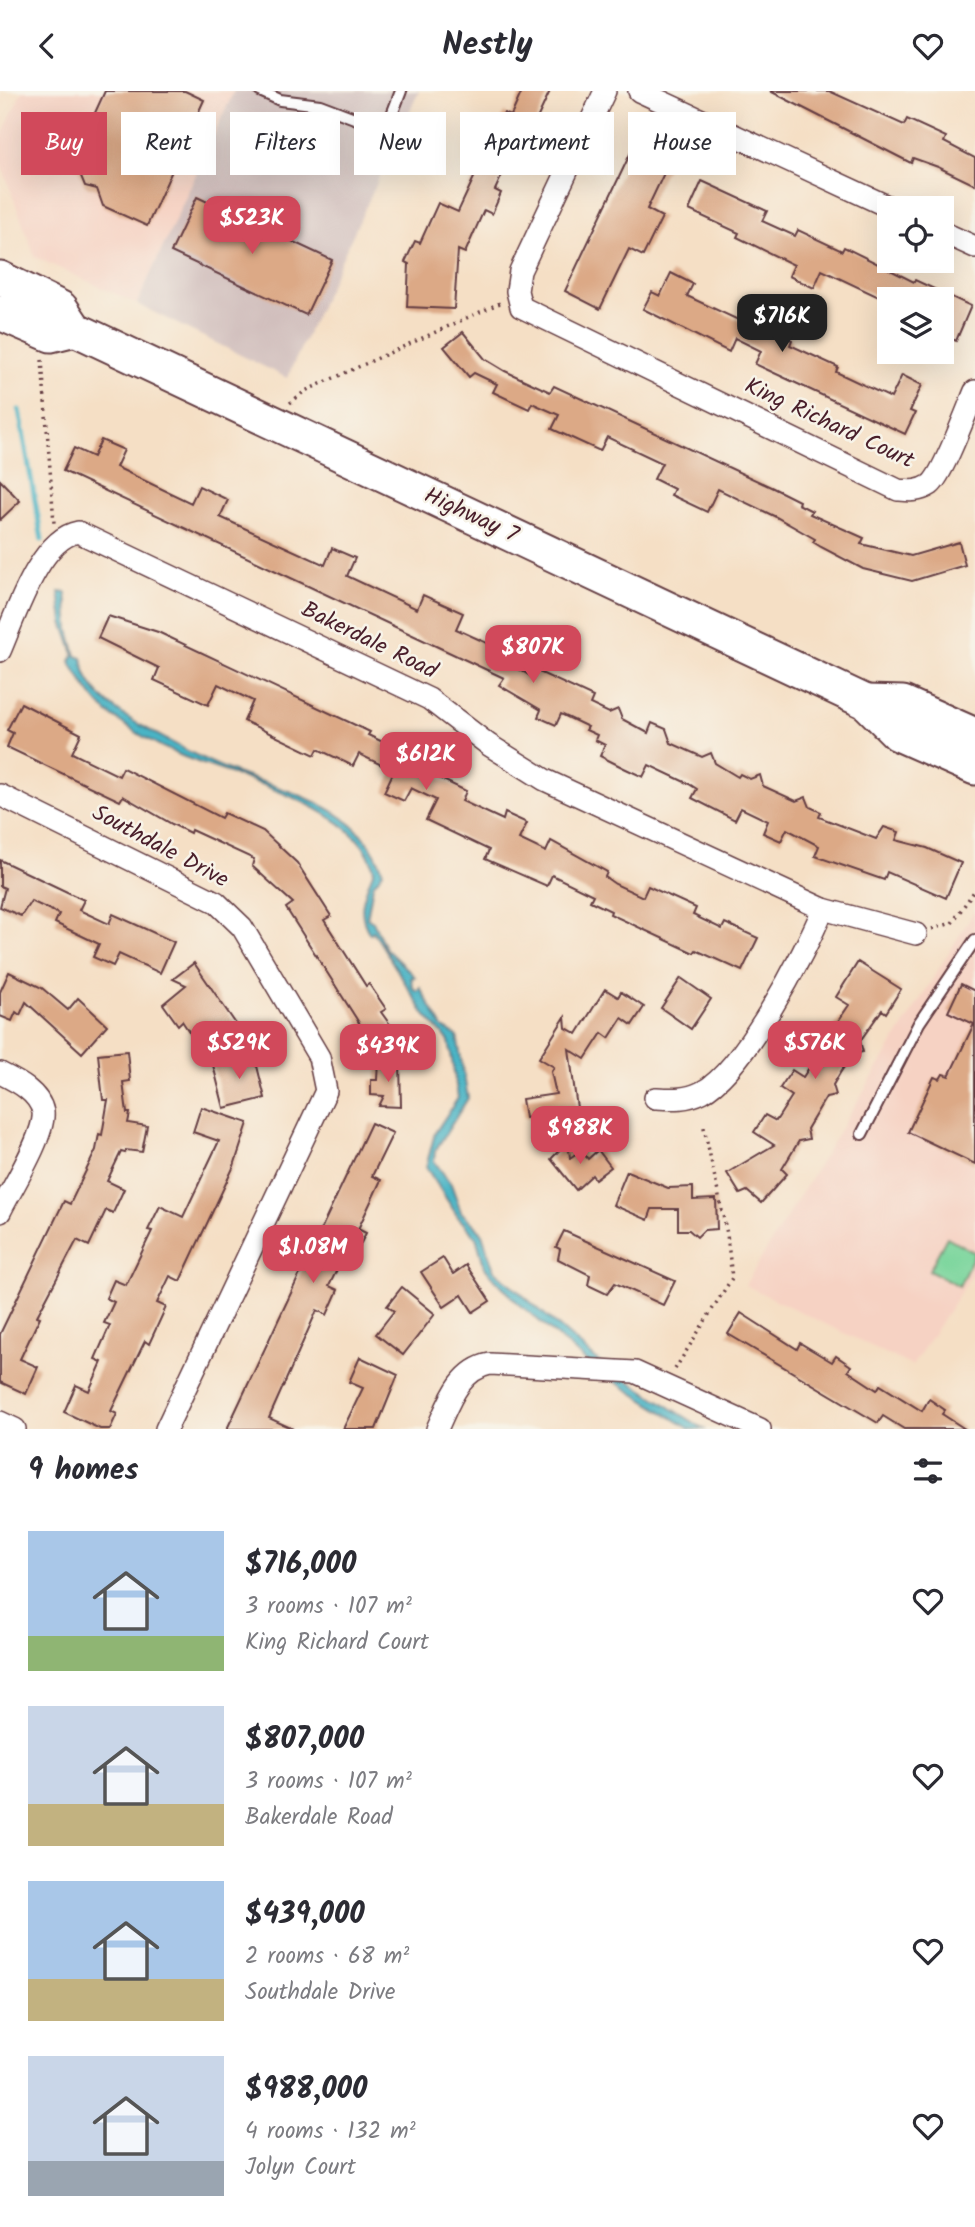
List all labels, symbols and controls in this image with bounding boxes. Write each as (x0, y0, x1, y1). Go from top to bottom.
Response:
text: Nestly (442, 20, 533, 71)
icon: back (28, 27, 66, 65)
icon: heart (909, 27, 947, 65)
chip: Buy (21, 112, 107, 175)
chip: Rent (121, 112, 216, 175)
chip: Filters (230, 112, 340, 175)
chip: New (354, 112, 446, 175)
chip: Apartment (460, 112, 614, 175)
chip: House (628, 112, 736, 175)
map controls (877, 196, 954, 364)
button: locate (877, 196, 954, 273)
pin: $523K (203, 197, 301, 256)
text: $523K (219, 201, 285, 237)
button: layers (877, 287, 954, 364)
pin: $716K (733, 295, 831, 354)
text: $716K (753, 299, 811, 335)
street label: King Richard Court (738, 369, 921, 480)
street label: Highway 7 (418, 478, 526, 554)
street label: Bakerdale Road (295, 592, 444, 690)
pin: $807K (484, 625, 582, 685)
text: $807K (501, 630, 565, 666)
pin: $612K (377, 733, 475, 792)
text: $612K (396, 737, 456, 773)
street label: Southdale Drive (85, 796, 235, 898)
pin: $529K (190, 1021, 288, 1081)
pin: $576K (766, 1021, 864, 1081)
pin: $439K (339, 1025, 437, 1084)
text: $529K (207, 1026, 271, 1062)
text: $576K (784, 1026, 846, 1062)
text: $439K (356, 1029, 420, 1065)
pin: $988K (531, 1107, 629, 1166)
text: $988K (547, 1111, 613, 1147)
pin: $1.08M (256, 1225, 370, 1285)
text: $1.08M (279, 1230, 347, 1266)
text: 9 homes (28, 1447, 139, 1495)
icon: filters (909, 1452, 947, 1490)
text: $716,000 (245, 1541, 356, 1589)
icon: home (84, 1559, 168, 1643)
icon: heart (909, 1582, 947, 1620)
text: 3 rooms · 107 m² (245, 1589, 412, 1625)
text: King Richard Court (245, 1625, 429, 1661)
text: $807,000 (245, 1716, 364, 1764)
icon: home (84, 1734, 168, 1818)
icon: heart (909, 1757, 947, 1795)
text: 3 rooms · 107 m² (245, 1764, 412, 1800)
text: Bakerdale Road (245, 1800, 393, 1836)
text: $439,000 (245, 1891, 365, 1939)
icon: home (84, 1909, 168, 1993)
icon: heart (909, 1932, 947, 1970)
text: 2 rooms · 68 m² (245, 1939, 409, 1975)
text: Southdale Drive (245, 1975, 395, 2011)
text: $988,000 (245, 2066, 367, 2114)
icon: home (84, 2084, 168, 2168)
icon: heart (909, 2107, 947, 2145)
text: 4 rooms · 132 m² (245, 2114, 416, 2150)
text: Jolyn Court (245, 2150, 356, 2186)

